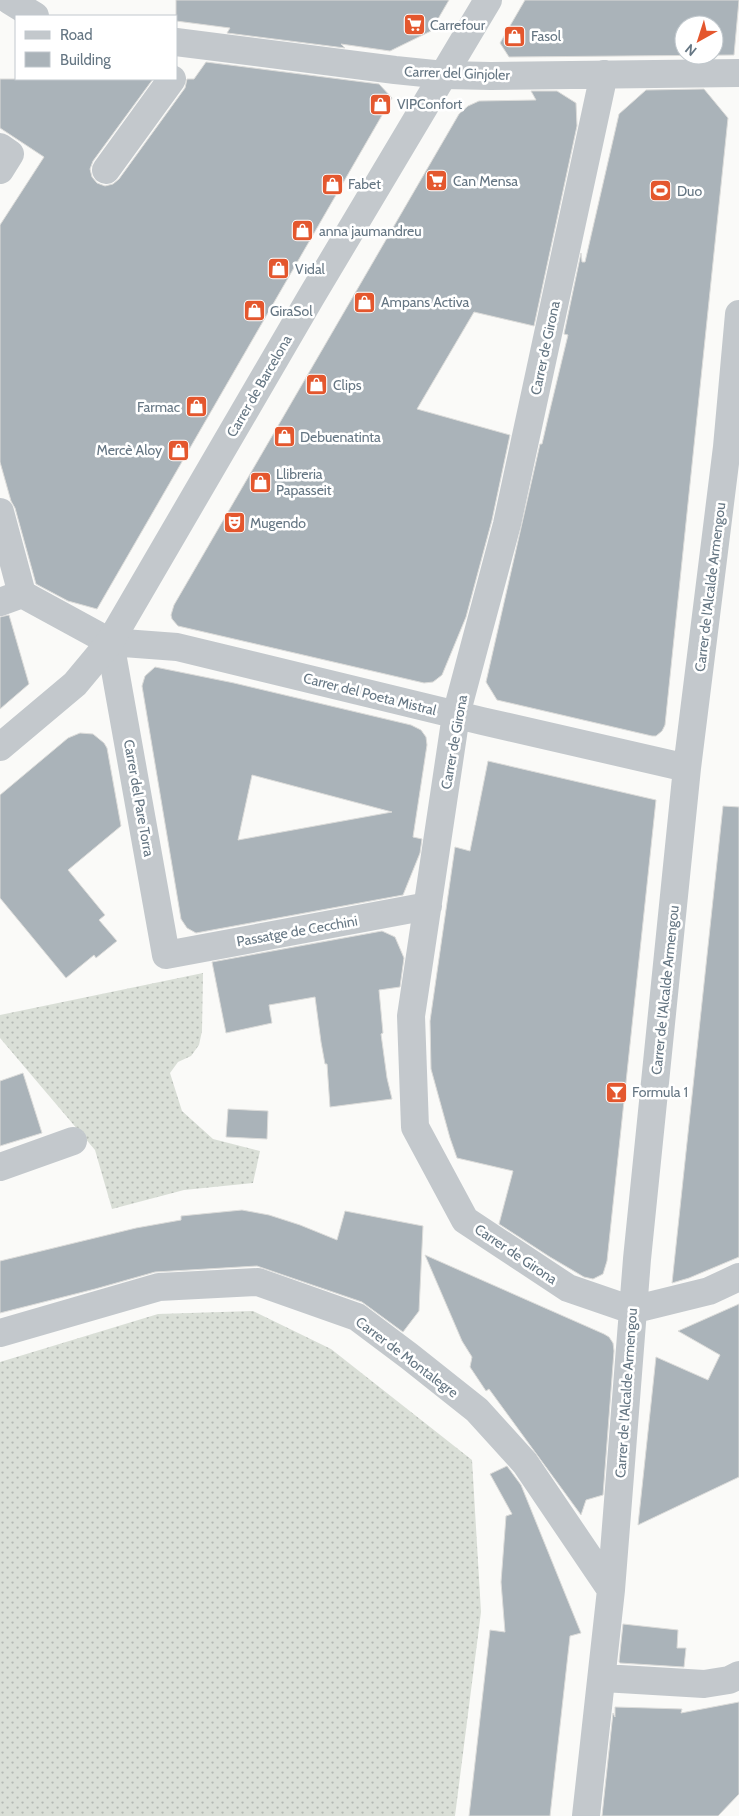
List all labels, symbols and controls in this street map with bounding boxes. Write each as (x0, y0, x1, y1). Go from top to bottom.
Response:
supermarket icon: Carrefour (402, 13, 426, 37)
legend (15, 15, 178, 80)
north arrow (674, 15, 724, 65)
place label: Carrefour (430, 16, 486, 34)
shop icon: Fasol (503, 24, 527, 48)
text: Road (60, 26, 93, 44)
place label: Fasol (531, 27, 562, 45)
text: N (681, 40, 700, 60)
text: Building (60, 51, 111, 69)
street label: Carrer del Ginjoler (404, 62, 511, 84)
shop icon: VIPConfort (369, 92, 393, 116)
place label: VIPConfort (397, 95, 463, 113)
supermarket icon: Can Mensa (425, 169, 449, 193)
shop icon: Fabet (320, 172, 344, 196)
place label: Can Mensa (453, 172, 518, 190)
place label: Fabet (348, 175, 381, 193)
sports icon: Duo (649, 179, 673, 203)
place label: Duo (677, 182, 702, 200)
shop icon: anna jaumandreu (291, 219, 315, 243)
place label: anna jaumandreu (319, 222, 422, 240)
shop icon: Vidal (267, 257, 291, 281)
place label: Vidal (295, 260, 326, 278)
shop icon: Ampans Activa (353, 290, 377, 314)
place label: Ampans Activa (381, 293, 470, 311)
shop icon: GiraSol (242, 299, 266, 323)
street label: Carrer de Girona (526, 299, 564, 397)
place label: GiraSol (270, 302, 313, 320)
street label: Carrer de Barcelona (222, 331, 296, 440)
shop icon: Clips (305, 373, 329, 397)
place label: Clips (333, 376, 362, 394)
shop icon: Farmac (184, 395, 208, 419)
place label: Farmac (137, 398, 180, 416)
shop icon: Debuenatinta (272, 425, 296, 449)
place label: Debuenatinta (300, 428, 381, 446)
shop icon: Mercè Aloy (166, 438, 190, 462)
place label: Mercè Aloy (96, 441, 162, 459)
place label: Llibreria Papasseit (276, 465, 332, 499)
shop icon: Llibreria Papasseit (248, 470, 272, 494)
street label: Carrer de l'Alcalde Armengou (691, 501, 729, 673)
theatre icon: Mugendo (222, 511, 246, 535)
place label: Mugendo (250, 514, 306, 532)
street label: Carrer del Poeta Mistral (302, 669, 439, 719)
street label: Carrer de Girona (437, 693, 471, 791)
street label: Carrer del Pare Torra (120, 738, 158, 858)
street label: Carrer de l'Alcalde Armengou (647, 904, 683, 1076)
street label: Passatge de Cecchini (235, 912, 359, 950)
bar icon: Formula 1 (604, 1080, 628, 1104)
place label: Formula 1 (632, 1083, 688, 1101)
street label: Carrer de Girona (471, 1220, 561, 1288)
street label: Carrer de l'Alcalde Armengou (611, 1307, 641, 1479)
street label: Carrer de Montalegre (352, 1313, 462, 1401)

